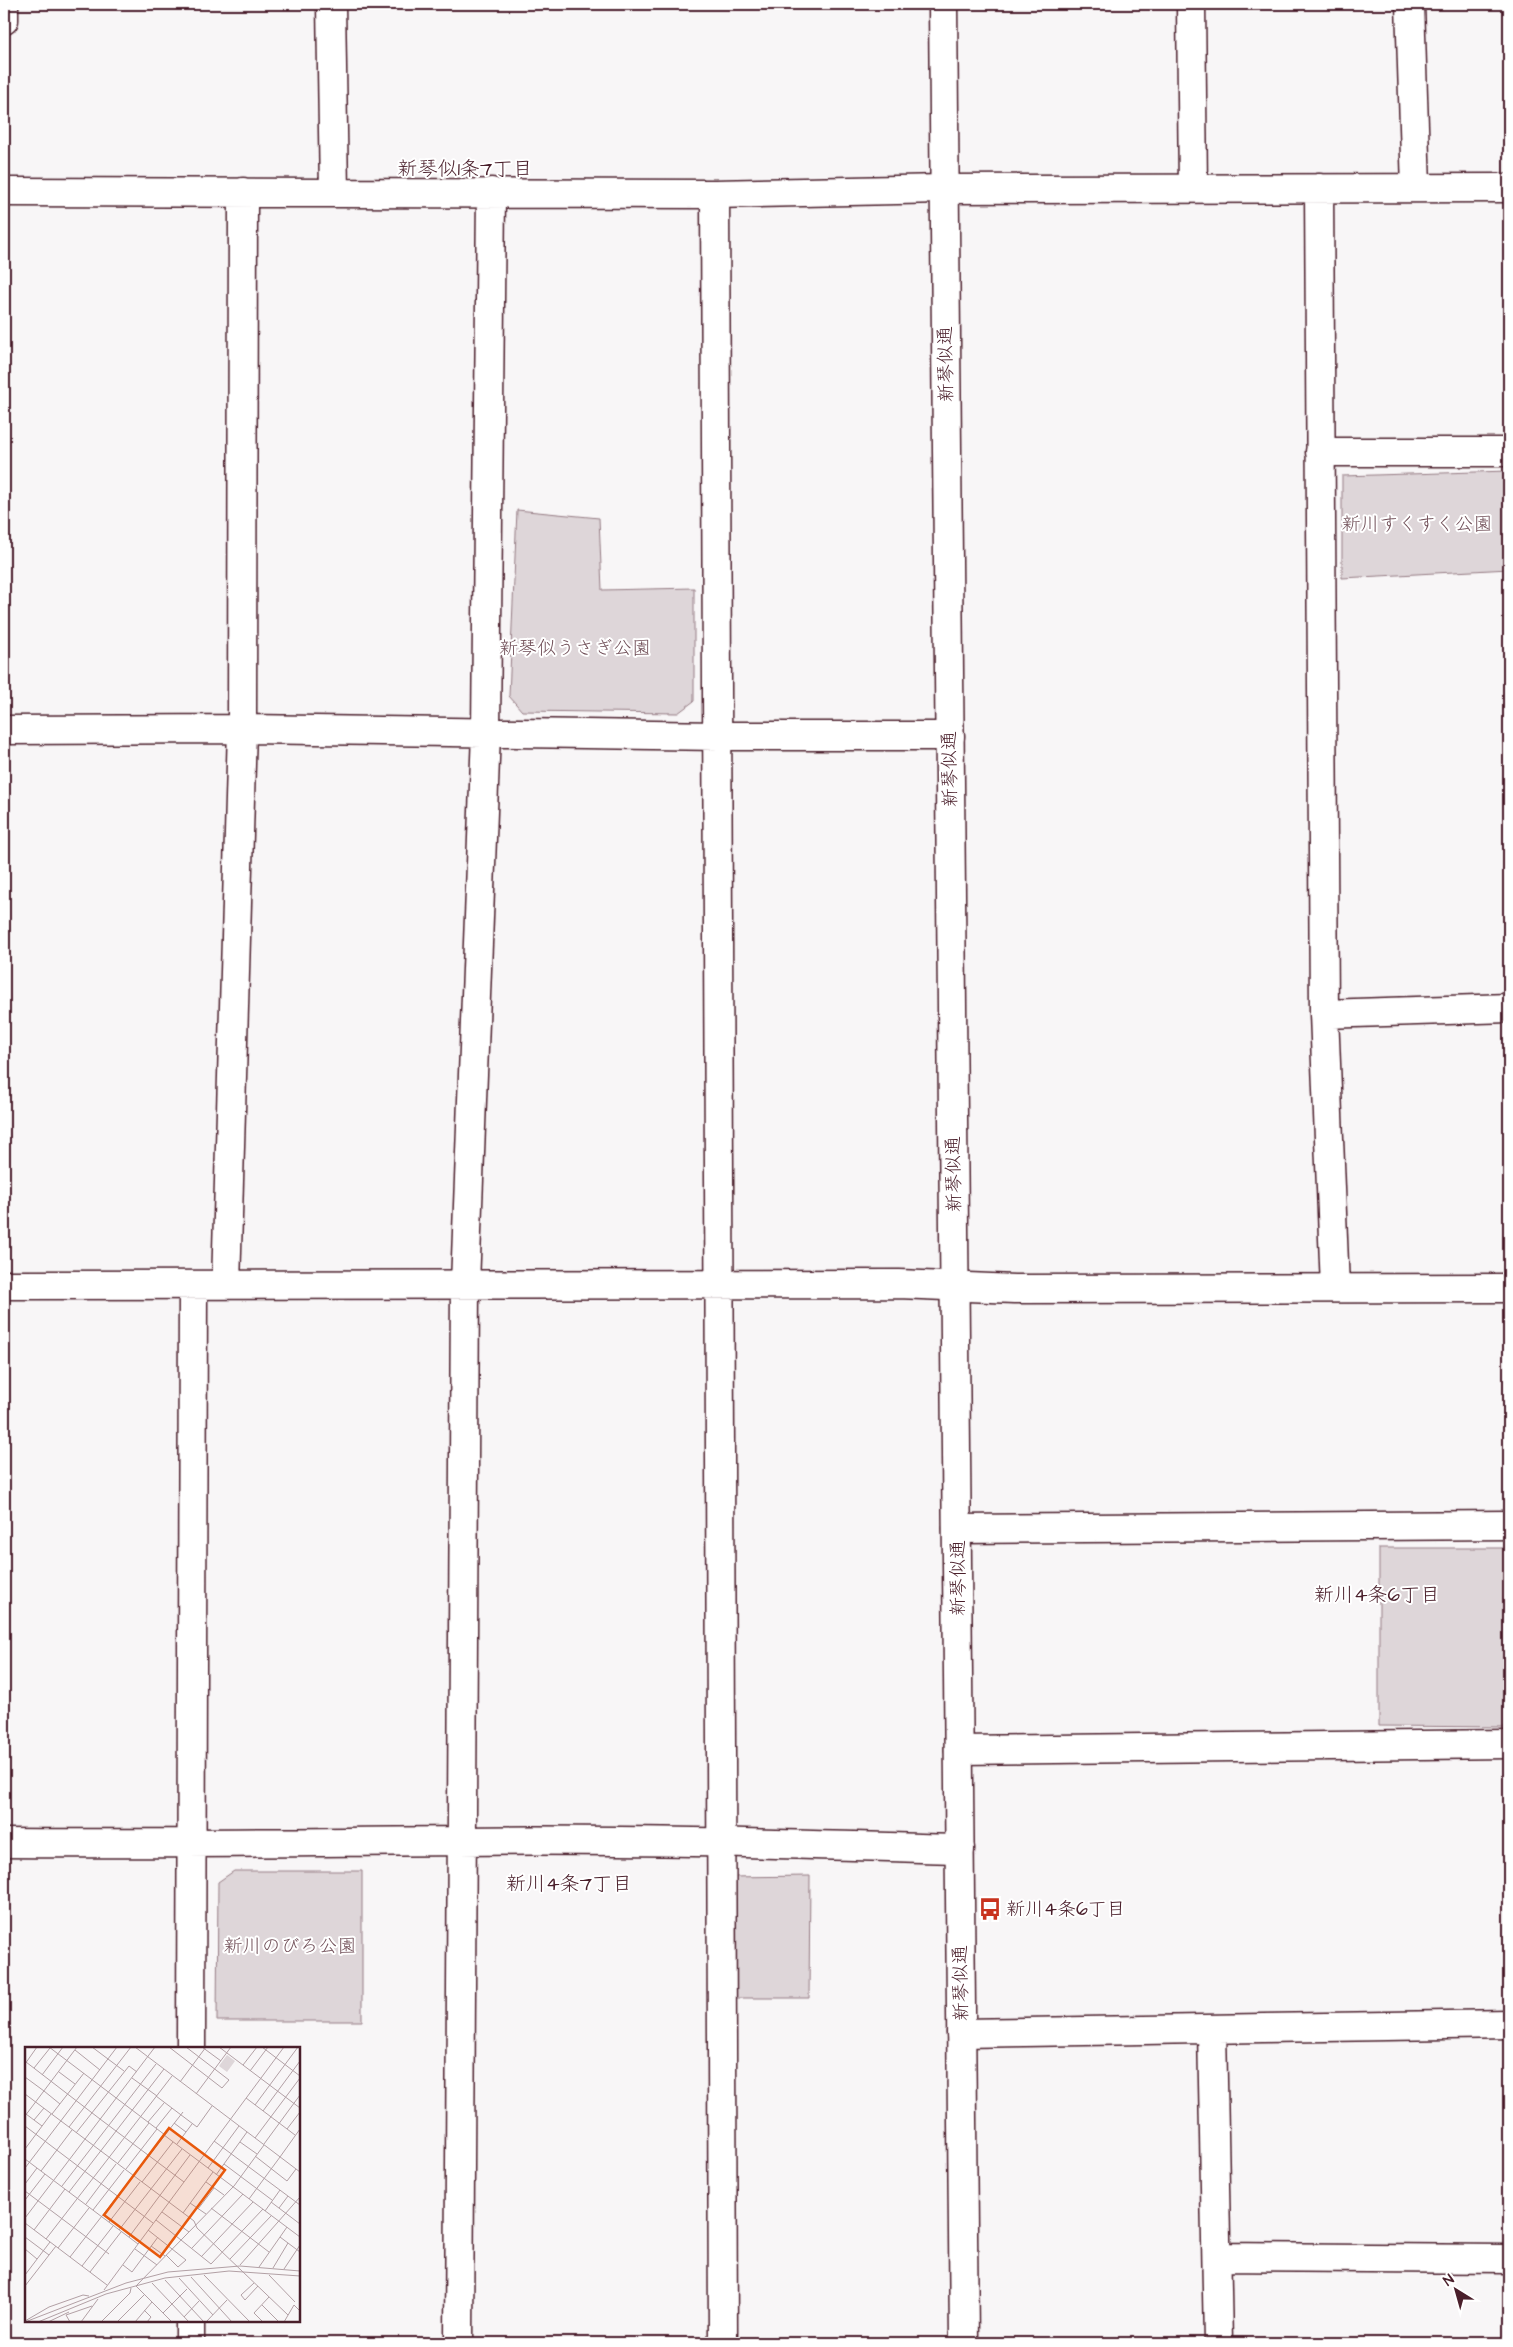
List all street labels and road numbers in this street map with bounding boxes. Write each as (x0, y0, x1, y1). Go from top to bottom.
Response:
street label: 新琴似通 (932, 326, 960, 402)
street label: 新琴似通 (936, 731, 964, 807)
street label: 新琴似通 (940, 1136, 968, 1212)
street label: 新琴似通 (945, 1540, 972, 1616)
street label: 新琴似通 (947, 1945, 975, 2021)

